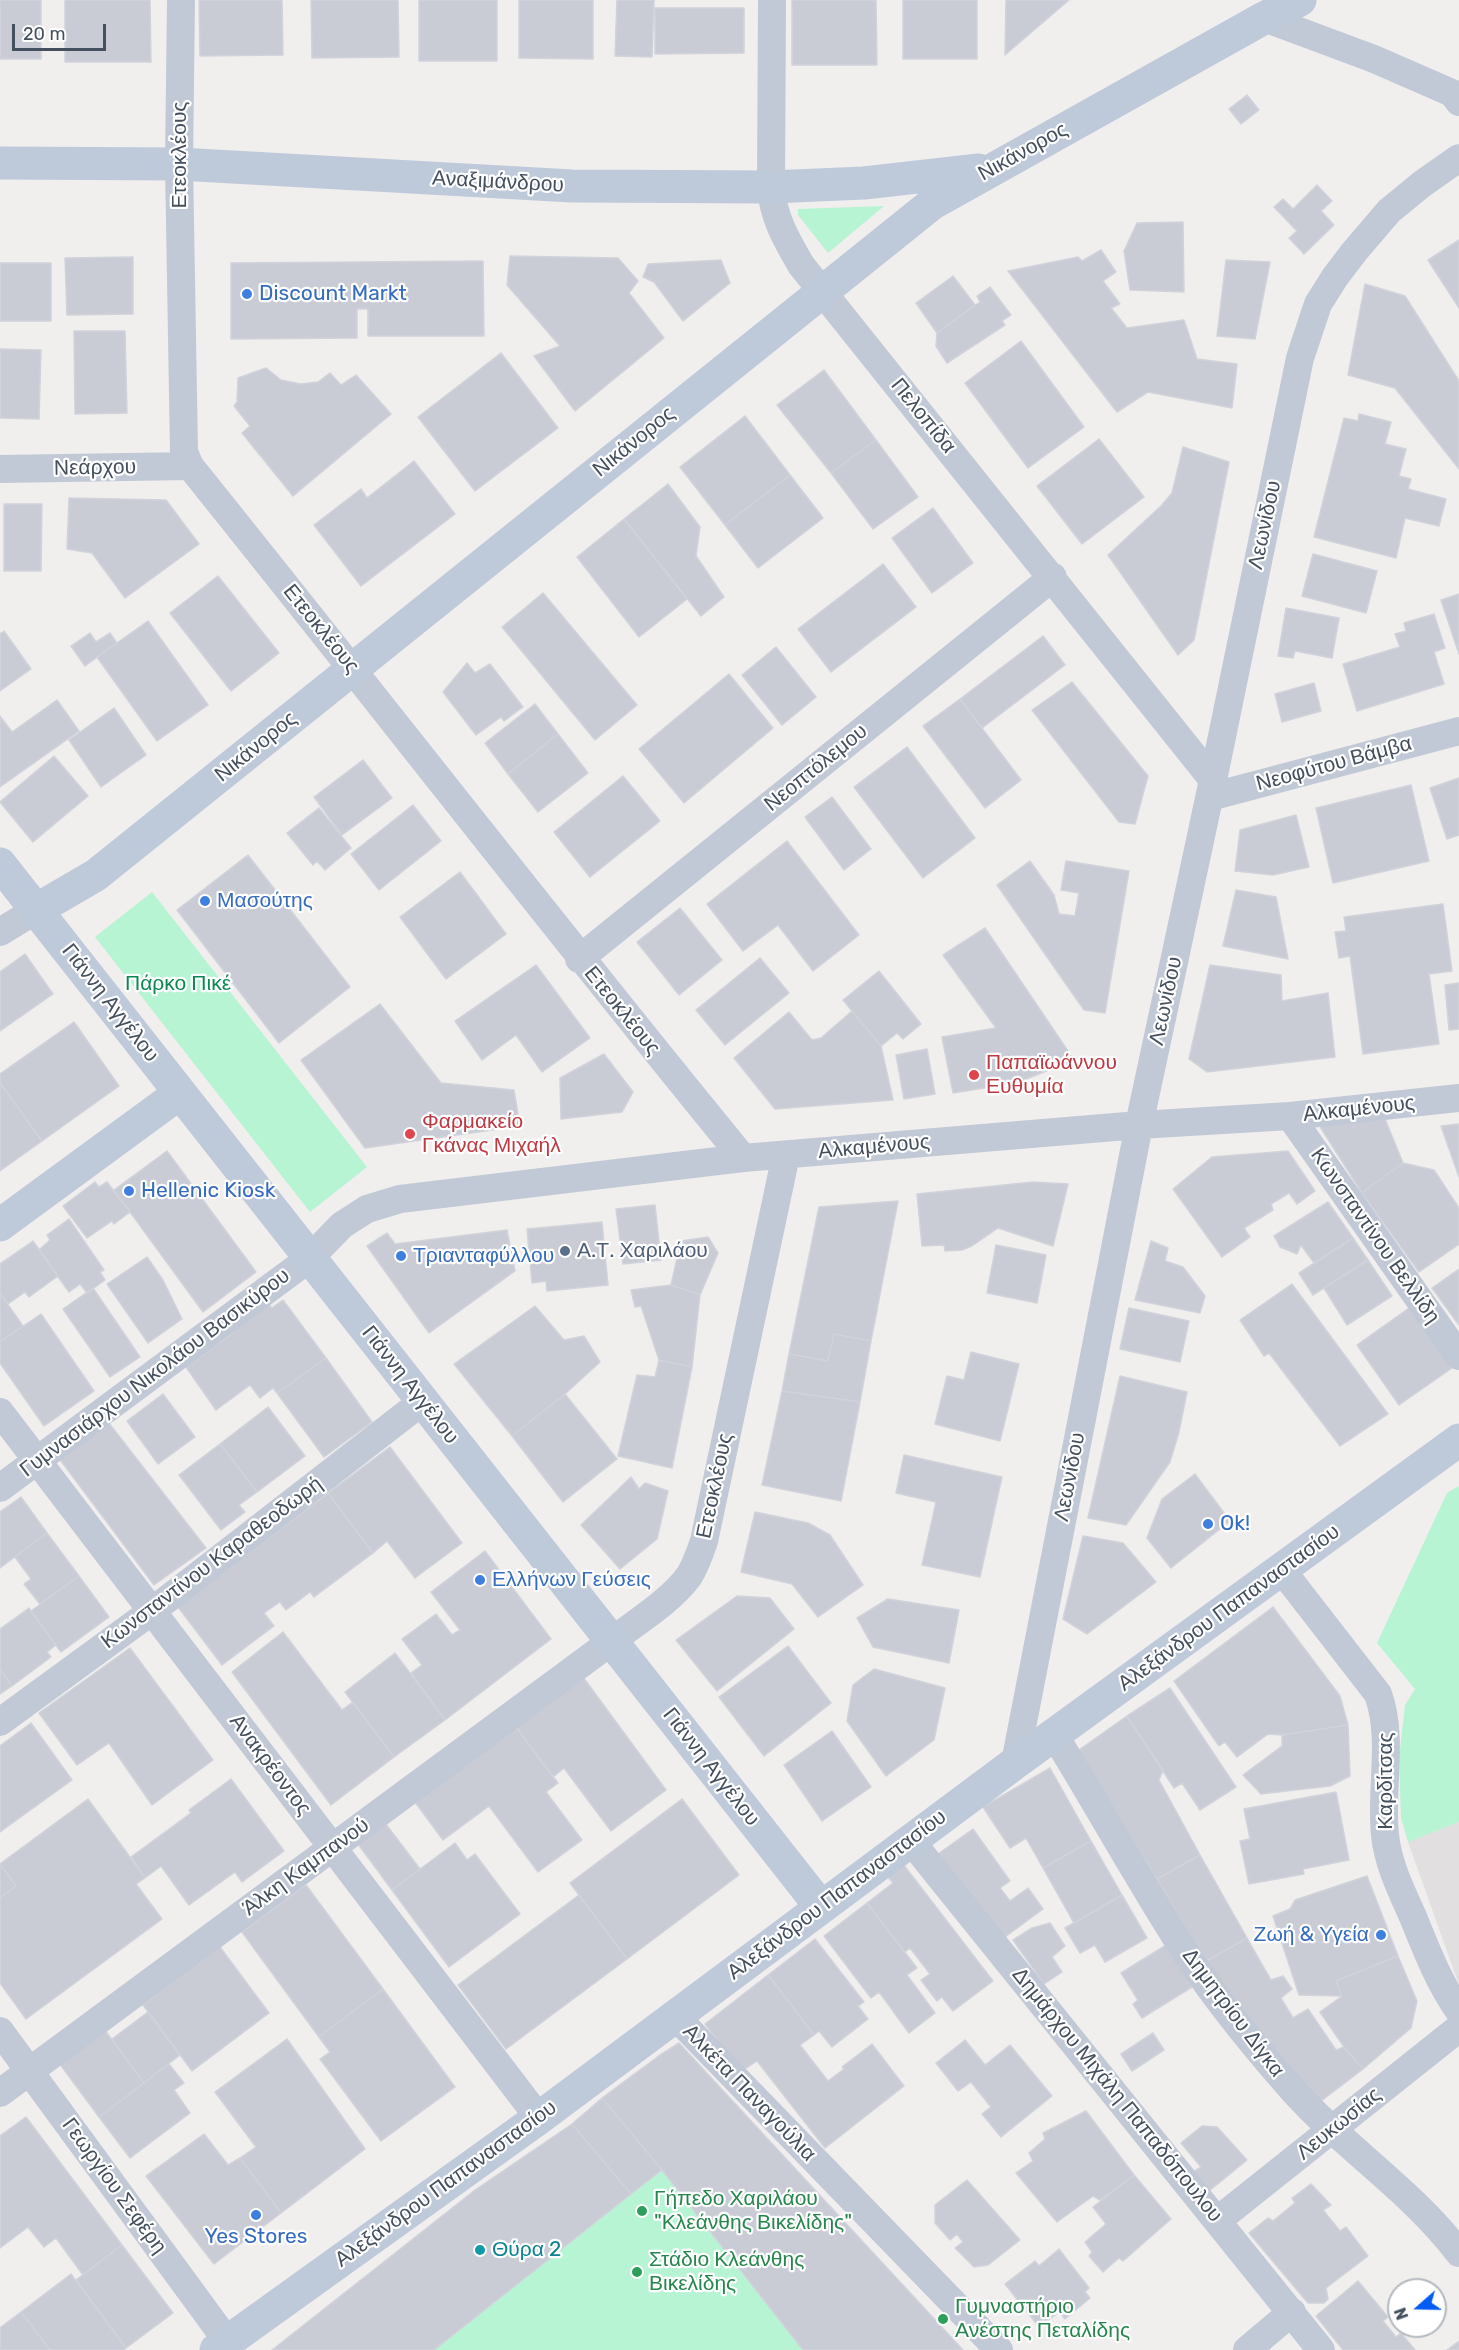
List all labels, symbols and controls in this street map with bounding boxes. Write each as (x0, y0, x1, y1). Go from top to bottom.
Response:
scale bar (15, 12, 110, 50)
text: 20 m (23, 23, 65, 45)
street label: Ετεοκλέους (167, 102, 193, 208)
street label: Νικάνορος (974, 117, 1072, 187)
street label: Αναξιμάνδρου (431, 166, 565, 198)
place label: Discount Markt (259, 281, 407, 307)
marker: Discount Markt (240, 287, 254, 301)
street label: Πελοπίδα (885, 373, 961, 459)
street label: Νικάνορος (588, 401, 680, 483)
street label: Νεάρχου (54, 455, 136, 481)
street label: Λεωνίδου (1243, 478, 1287, 572)
street label: Ετεοκλέους (278, 579, 364, 679)
street label: Νικάνορος (210, 706, 302, 788)
street label: Νεοπτόλεμου (759, 719, 873, 817)
street label: Νεοφύτου Βάμβα (1253, 731, 1415, 797)
place label: Μασούτης (217, 888, 313, 914)
marker: Μασούτης (198, 894, 212, 908)
street label: Γιάννη Αγγέλου (56, 939, 164, 1067)
street label: Λεωνίδου (1144, 954, 1188, 1048)
street label: Ετεοκλέους (579, 961, 665, 1061)
park label: Πάρκο Πικέ (125, 971, 231, 997)
place label: Παπαϊωάννου Ευθυμία (986, 1050, 1117, 1100)
marker: Παπαϊωάννου Ευθυμία (967, 1068, 981, 1082)
street label: Αλκαμένους (1302, 1091, 1416, 1127)
place label: Φαρμακείο Γκάνας Μιχαήλ (422, 1109, 561, 1159)
marker: Φαρμακείο Γκάνας Μιχαήλ (403, 1127, 417, 1141)
street label: Αλκαμένους (817, 1130, 931, 1164)
street label: Κωνσταντίνου Βελλίδη (1305, 1143, 1445, 1329)
place label: Hellenic Kiosk (141, 1178, 276, 1204)
marker: Hellenic Kiosk (122, 1184, 136, 1198)
place label: Α.Τ. Χαριλάου (577, 1238, 708, 1264)
place label: Τριανταφύλλου (413, 1243, 554, 1269)
marker: Α.Τ. Χαριλάου (558, 1244, 572, 1258)
marker: Τριανταφύλλου (394, 1249, 408, 1263)
street label: Γυμνασιάρχου Νικολάου Βασικύρου (15, 1263, 295, 1483)
street label: Γιάννη Αγγέλου (356, 1321, 464, 1449)
street label: Ετεοκλέους (692, 1431, 738, 1541)
street label: Λεωνίδου (1049, 1431, 1091, 1523)
street label: Κωνσταντίνου Καραθεοδωρή (96, 1472, 328, 1654)
place label: Ok! (1220, 1511, 1250, 1537)
marker: Ok! (1201, 1517, 1215, 1531)
street label: Αλεξάνδρου Παπαναστασίου (1113, 1519, 1345, 1697)
place label: Ελλήνων Γεύσεις (492, 1567, 651, 1593)
marker: Ελλήνων Γεύσεις (473, 1573, 487, 1587)
street label: Γιάννη Αγγέλου (657, 1703, 765, 1831)
street label: Ανακρέοντος (224, 1709, 316, 1821)
street label: Καρδίτσας (1373, 1732, 1399, 1830)
street label: Αλεξάνδρου Παπαναστασίου (723, 1804, 951, 1986)
street label: Άλκη Καμπανού (238, 1813, 374, 1921)
place label: Ζωή & Υγεία (1254, 1922, 1369, 1948)
marker: Ζωή & Υγεία (1374, 1928, 1388, 1942)
street label: Δημητρίου Δίγκα (1177, 1944, 1289, 2082)
street label: Δημάρχου Μιχάλη Παπαδόπουλου (1006, 1963, 1228, 2227)
street label: Αλκέτα Παναγούλια (677, 2019, 821, 2167)
street label: Λευκωσίας (1292, 2082, 1386, 2166)
street label: Αλεξάνδρου Παπαναστασίου (330, 2095, 562, 2273)
street label: Γεωργίου Σεφέρη (56, 2113, 172, 2259)
place label: Γήπεδο Χαριλάου "Κλεάνθης Βικελίδης" (654, 2186, 852, 2236)
marker: Γήπεδο Χαριλάου "Κλεάνθης Βικελίδης" (635, 2204, 649, 2218)
marker: Yes Stores (249, 2208, 263, 2222)
place label: Yes Stores (204, 2224, 308, 2250)
place label: Θύρα 2 (492, 2237, 561, 2263)
marker: Θύρα 2 (473, 2243, 487, 2257)
place label: Στάδιο Κλεάνθης Βικελίδης (649, 2247, 804, 2297)
marker: Στάδιο Κλεάνθης Βικελίδης (630, 2265, 644, 2279)
north arrow (1387, 2278, 1447, 2338)
place label: Γυμναστήριο Ανέστης Πεταλίδης (955, 2294, 1130, 2344)
text: N (1391, 2305, 1412, 2322)
marker: Γυμναστήριο Ανέστης Πεταλίδης (936, 2312, 950, 2326)

